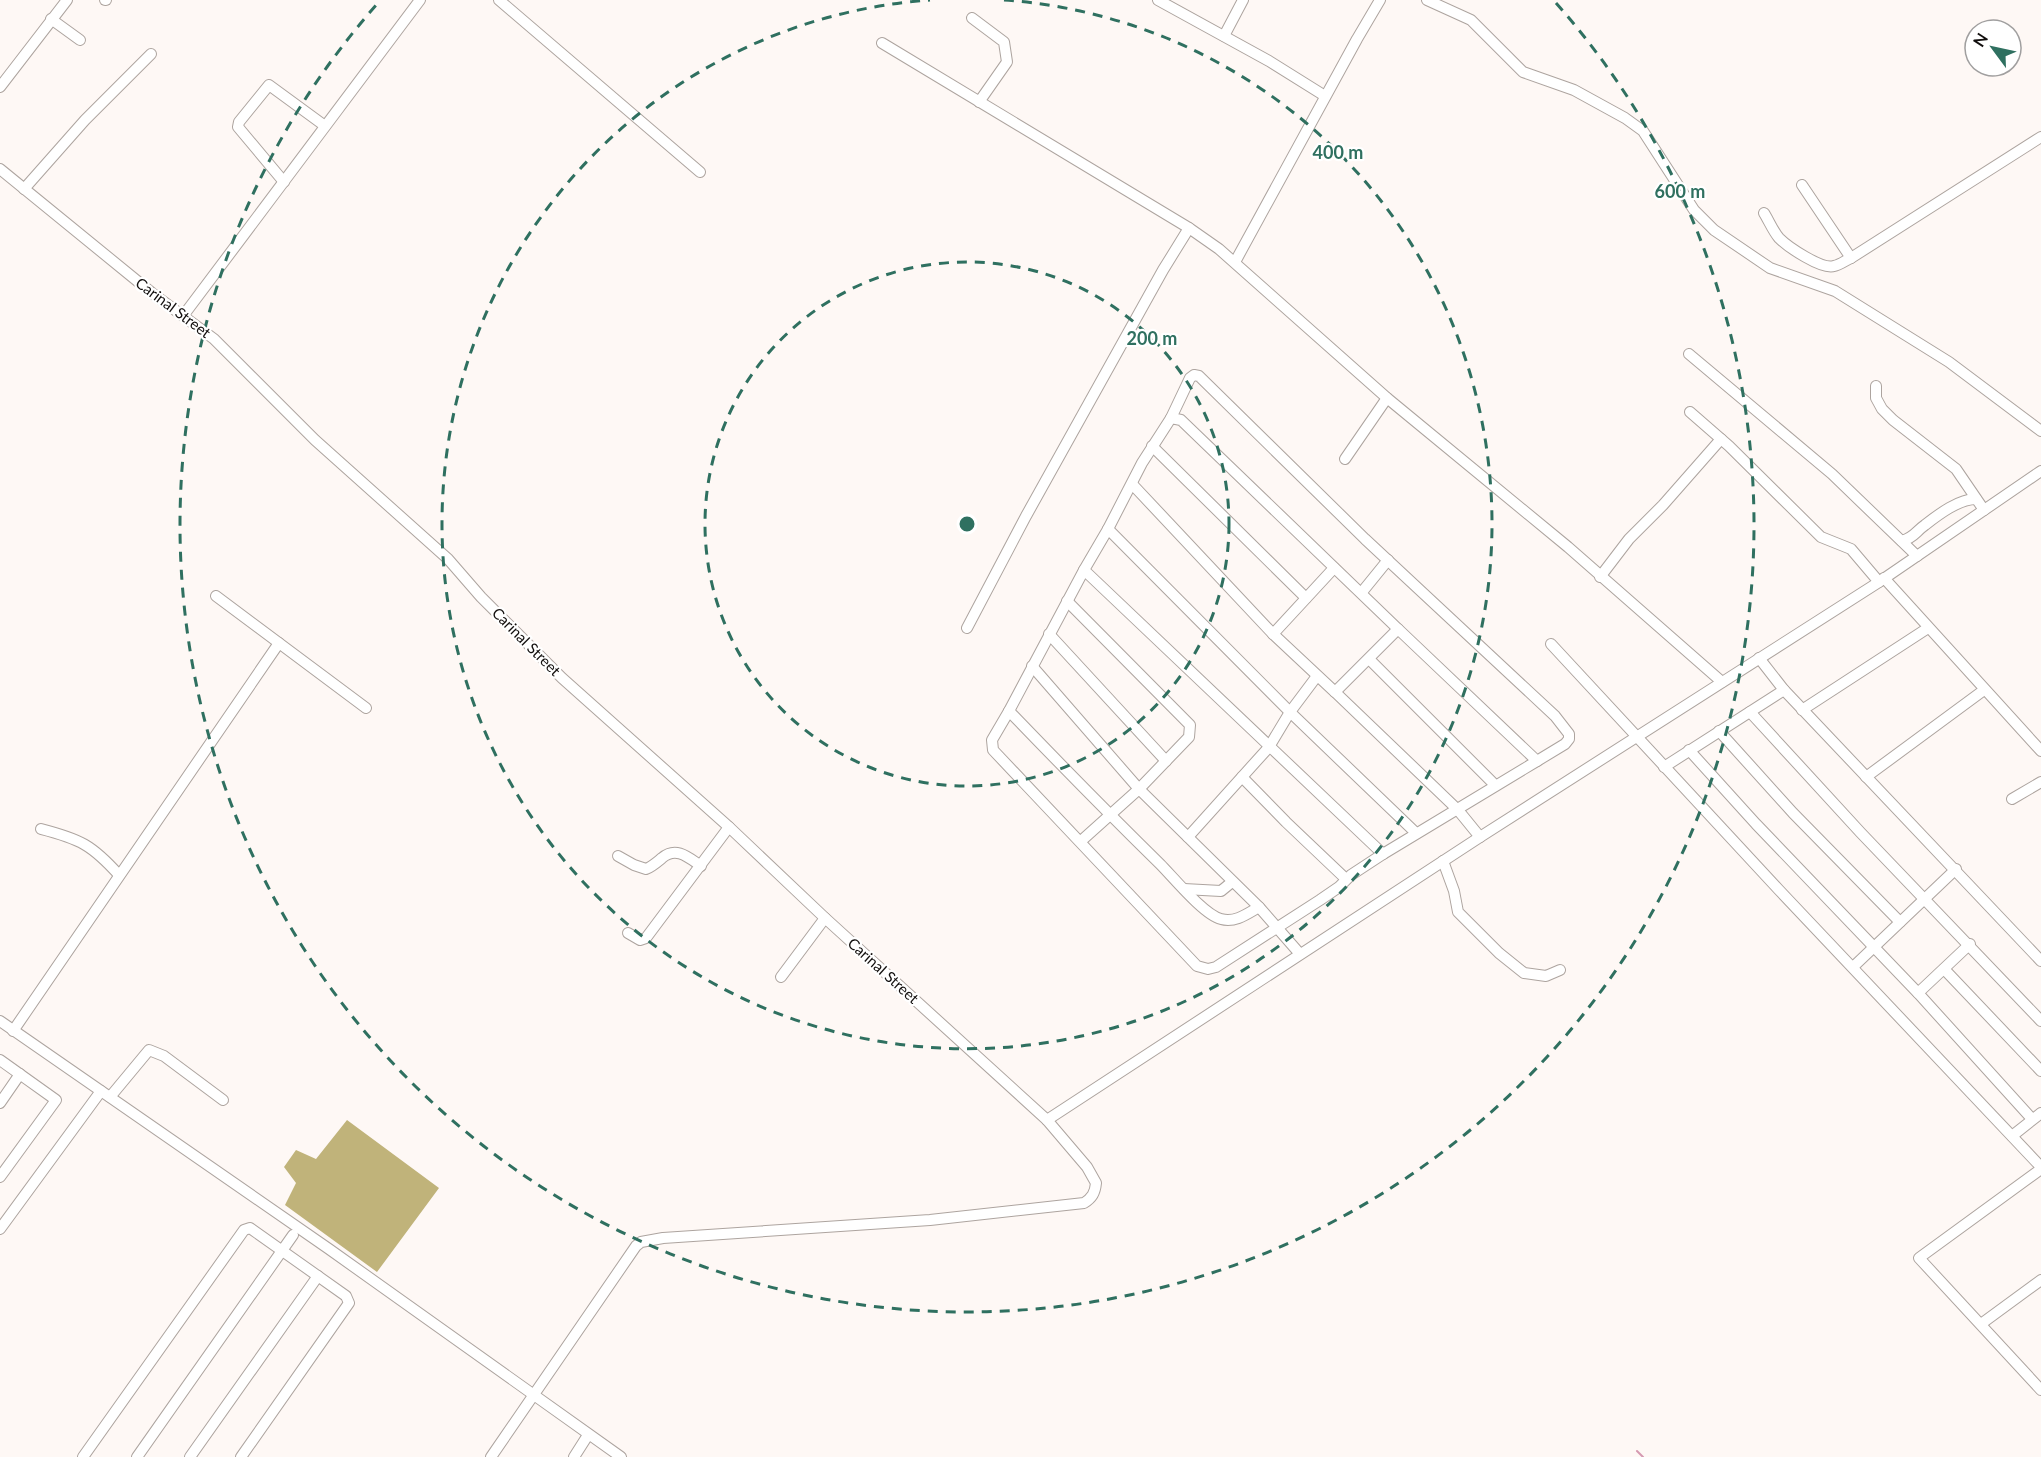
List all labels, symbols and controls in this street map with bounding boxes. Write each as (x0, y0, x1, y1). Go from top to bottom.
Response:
north arrow (1963, 18, 2023, 78)
text: N (1969, 29, 1991, 50)
text: 400 m (1313, 141, 1363, 163)
text: 600 m (1655, 180, 1705, 202)
street label: Carinal Street (133, 273, 215, 342)
text: 200 m (1127, 327, 1177, 349)
centre of rings (957, 514, 977, 534)
street label: Carinal Street (489, 603, 565, 680)
street label: Carinal Street (844, 934, 923, 1007)

